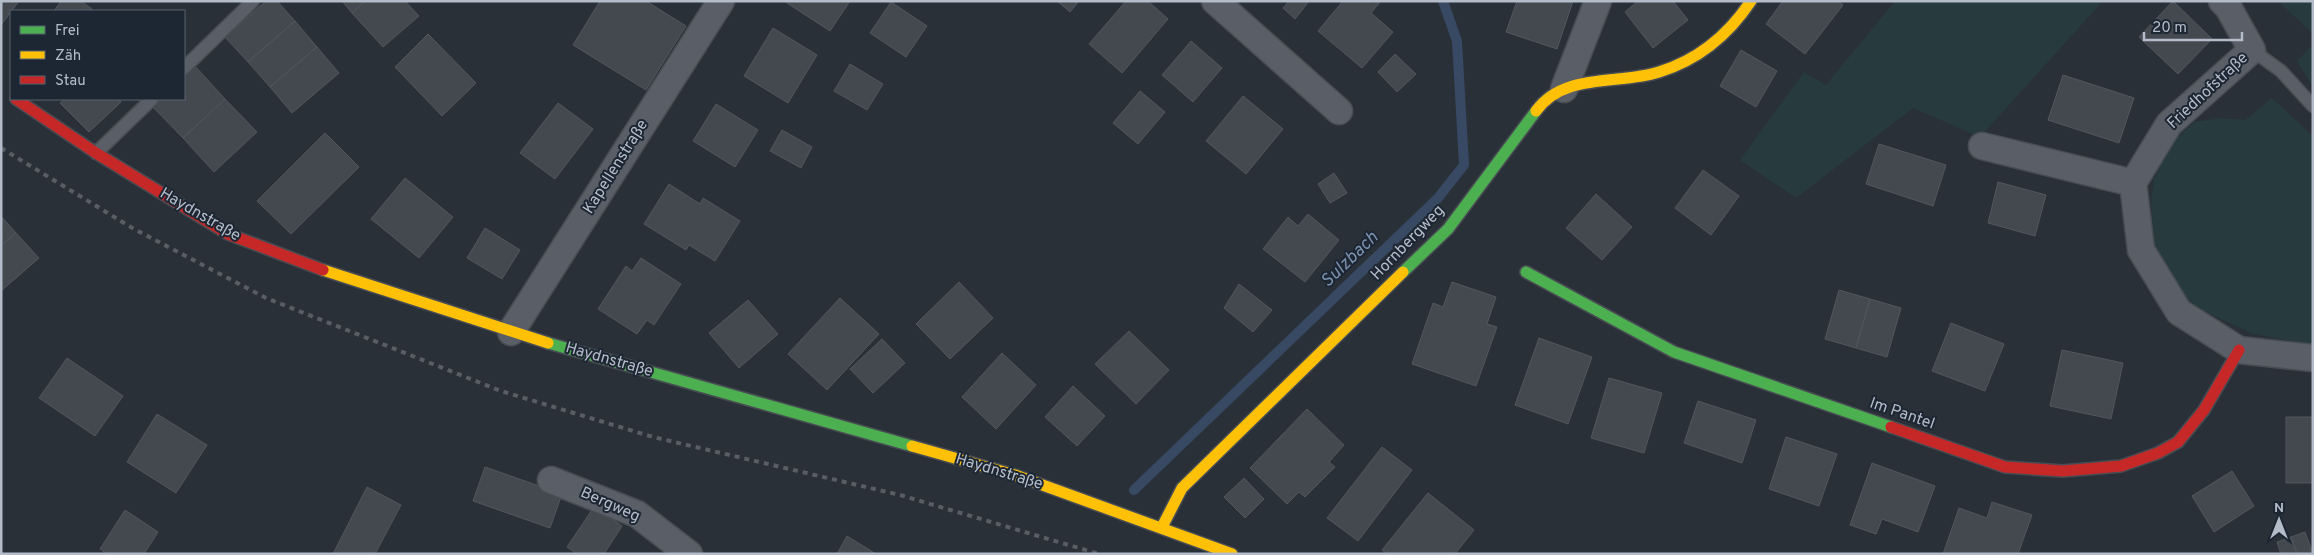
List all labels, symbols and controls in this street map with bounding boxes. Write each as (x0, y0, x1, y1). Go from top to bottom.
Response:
legend (10, 10, 185, 100)
scale bar (2144, 10, 2242, 42)
text: 20 m (2152, 19, 2187, 38)
text: Frei (55, 22, 80, 41)
text: Zäh (55, 47, 81, 66)
street label: Friedhofstraße (2163, 48, 2253, 134)
text: Stau (55, 72, 86, 91)
street label: Kapellenstraße (579, 116, 653, 218)
street label: Haydnstraße (156, 184, 244, 246)
street label: Hornbergweg (1367, 201, 1449, 285)
water label: Sulzbach (1316, 227, 1384, 293)
street label: Haydnstraße (563, 338, 655, 382)
street label: Im Pantel (1867, 394, 1937, 434)
street label: Haydnstraße (953, 449, 1045, 495)
street label: Bergweg (577, 483, 643, 527)
north arrow (2254, 495, 2304, 545)
text: N (2274, 500, 2284, 517)

